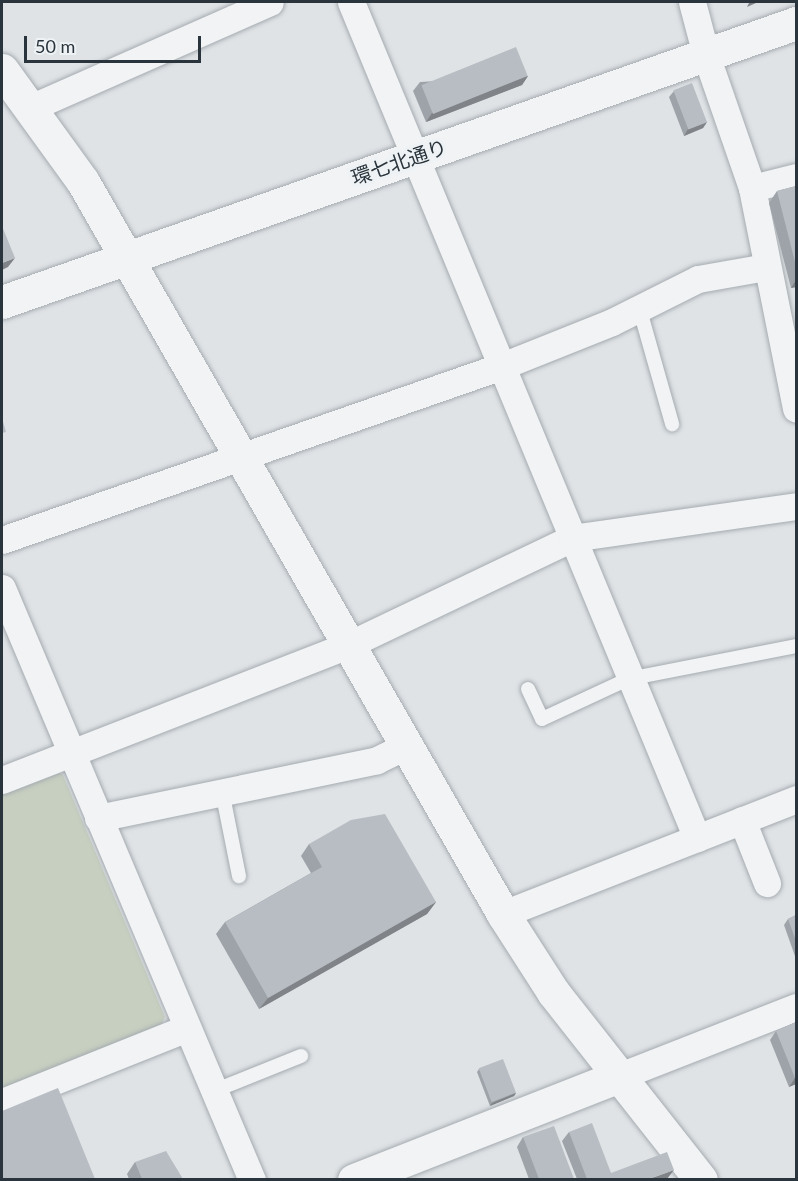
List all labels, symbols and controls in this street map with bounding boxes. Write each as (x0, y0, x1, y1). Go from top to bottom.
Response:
scale bar (27, 24, 204, 62)
text: 50 m (35, 35, 75, 57)
street label: 環七北通り (348, 134, 450, 190)

